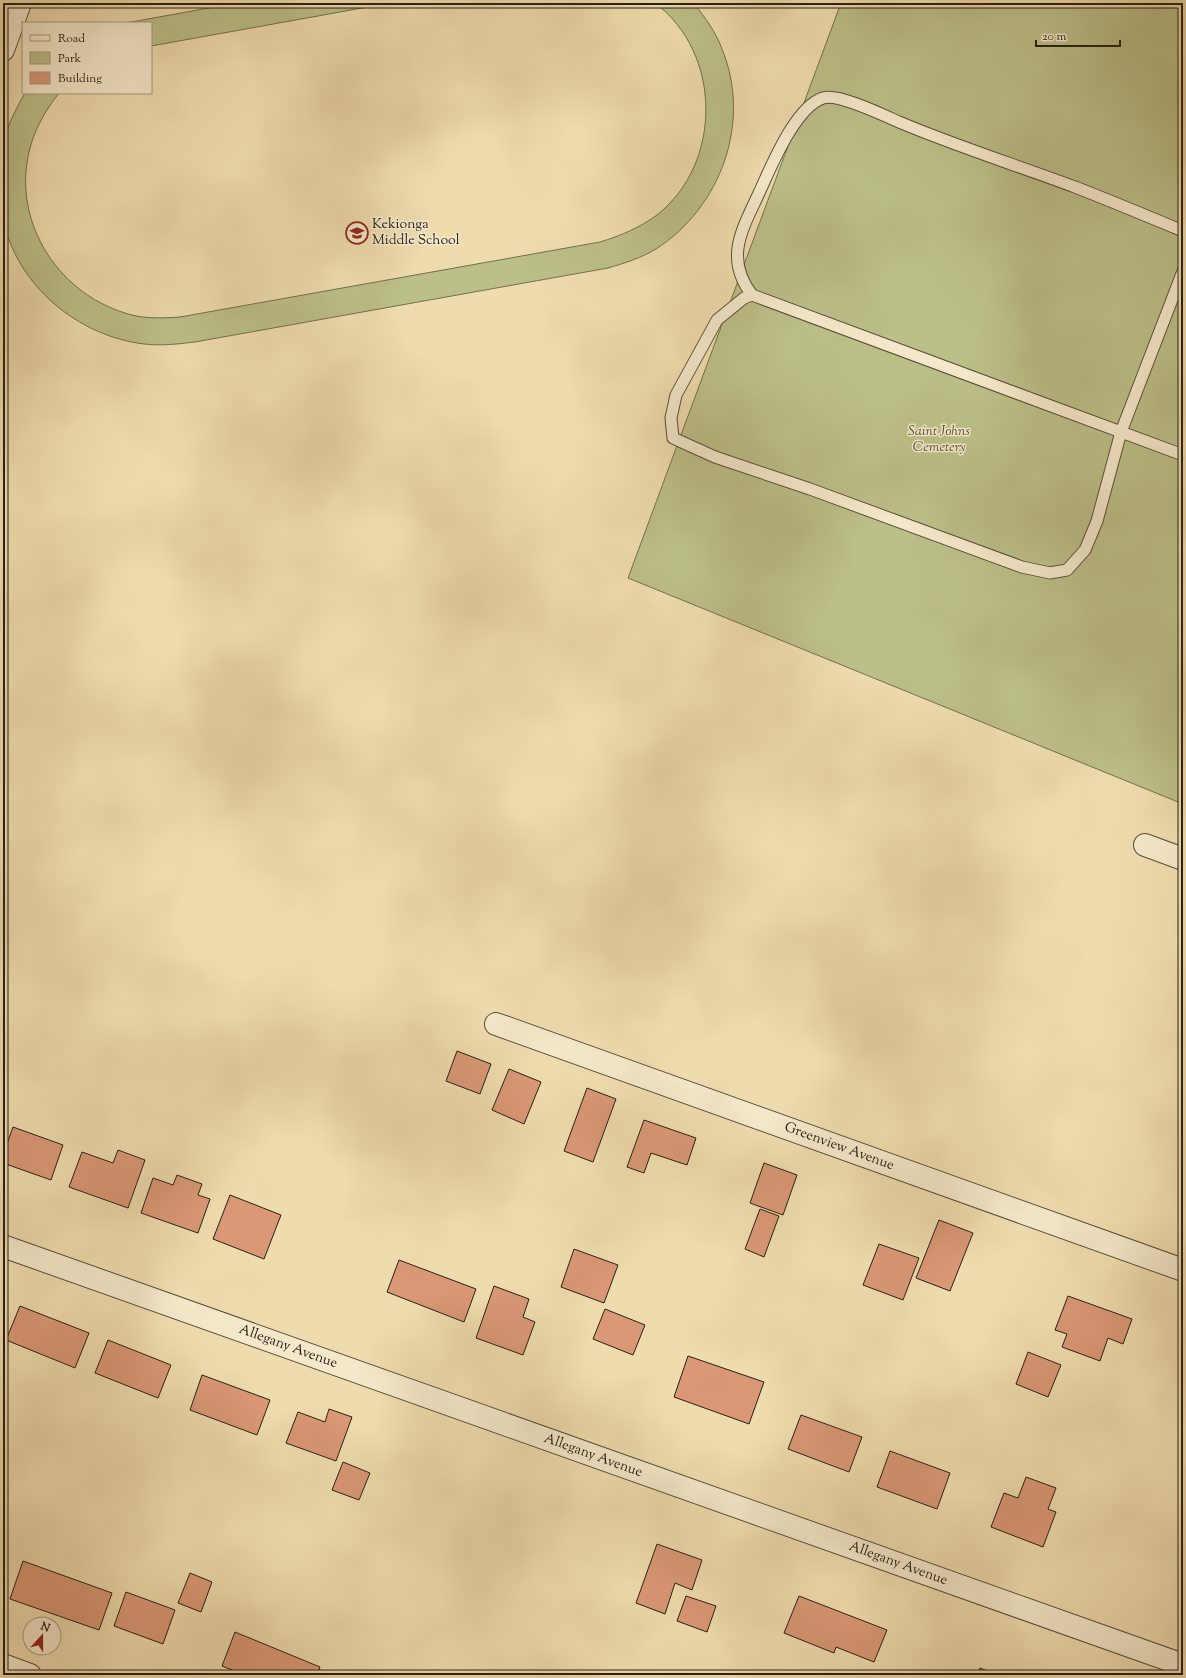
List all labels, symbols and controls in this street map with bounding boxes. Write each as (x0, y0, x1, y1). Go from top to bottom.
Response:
legend (22, 22, 152, 94)
scale bar (1036, 22, 1120, 48)
text: 20 m (1042, 28, 1067, 46)
text: Road (58, 30, 85, 48)
text: Park (58, 50, 81, 68)
text: Building (58, 70, 102, 88)
place label: Kekionga Middle School (372, 215, 460, 251)
school or university icon: Kekionga Middle School (344, 220, 370, 246)
park label: Saint Johns Cemetery (908, 422, 970, 458)
street label: Greenview Avenue (781, 1118, 897, 1176)
street label: Allegany Avenue (236, 1320, 340, 1374)
street label: Allegany Avenue (541, 1429, 645, 1483)
street label: Allegany Avenue (846, 1537, 950, 1591)
north arrow (22, 1616, 62, 1656)
text: N (37, 1618, 52, 1637)

